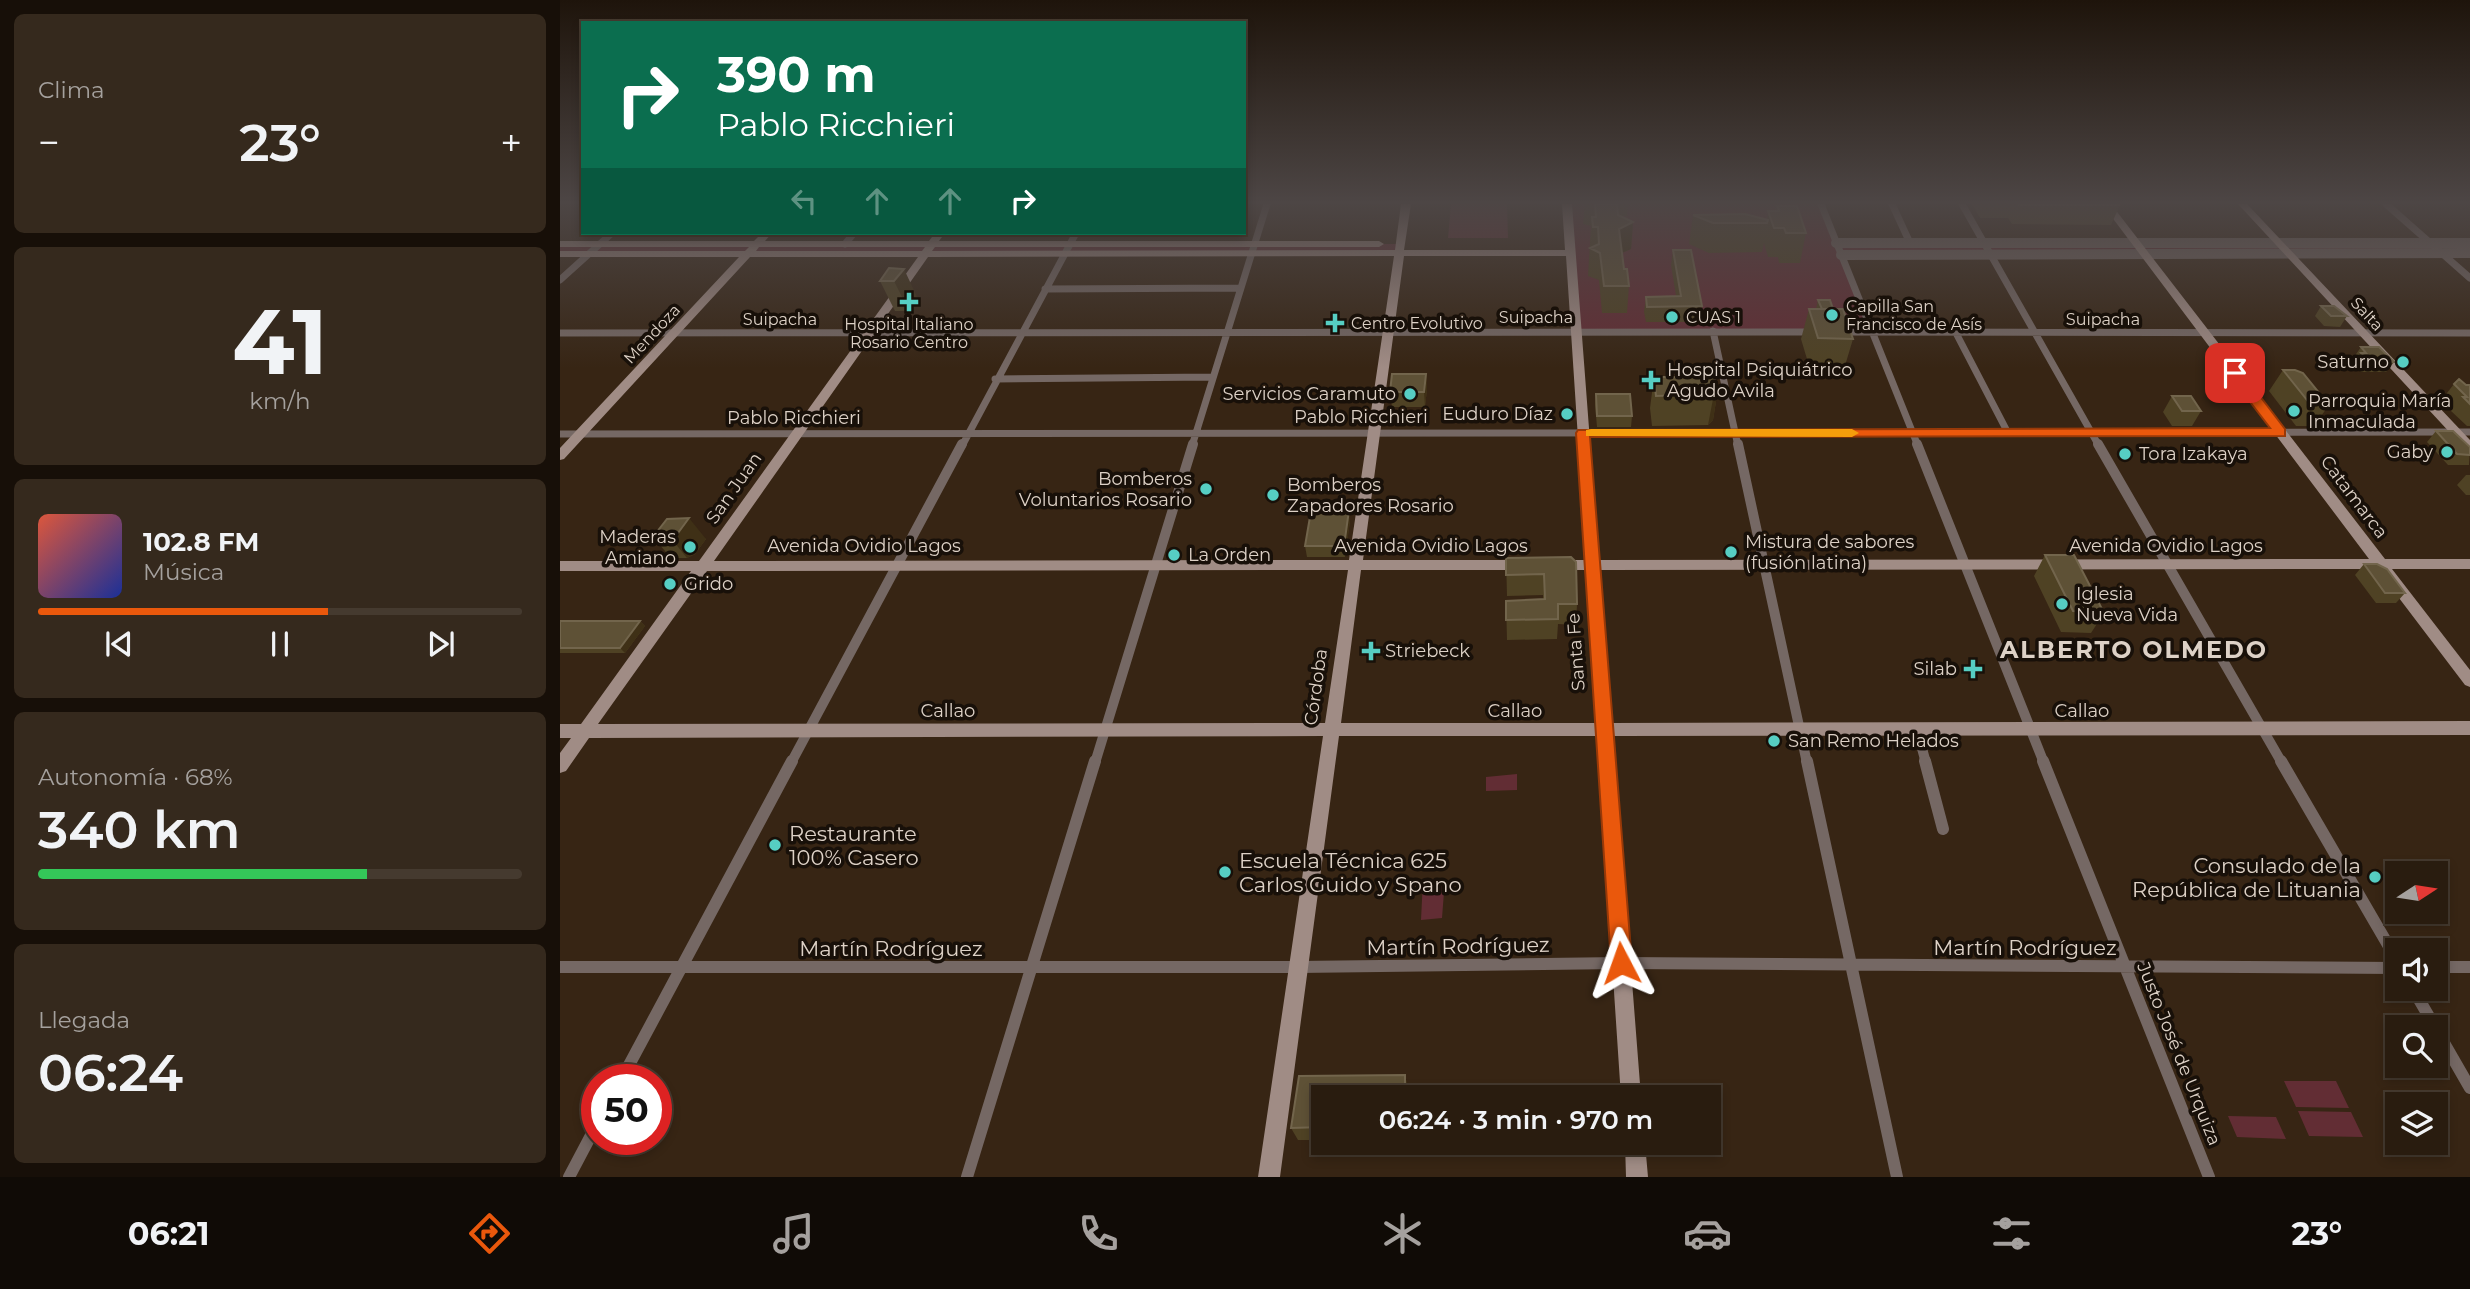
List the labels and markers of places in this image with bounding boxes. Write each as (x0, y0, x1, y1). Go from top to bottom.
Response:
marker: Hospital Italiano Rosario Centro (899, 292, 919, 312)
place label: Capilla San Francisco de Asís (1846, 297, 1982, 334)
marker: Capilla San Francisco de Asís (1824, 307, 1840, 323)
place label: CUAS 1 (1686, 308, 1741, 327)
marker: CUAS 1 (1664, 309, 1680, 325)
marker: Centro Evolutivo (1325, 313, 1345, 333)
place label: Centro Evolutivo (1351, 314, 1483, 333)
place label: Hospital Italiano Rosario Centro (844, 315, 974, 352)
pin (2205, 343, 2265, 403)
place label: Saturno (2317, 351, 2389, 373)
marker: Saturno (2395, 354, 2411, 370)
place label: Hospital Psiquiátrico Agudo Avila (1667, 359, 1853, 402)
marker: Hospital Psiquiátrico Agudo Avila (1641, 370, 1661, 390)
place label: Servicios Caramuto (1223, 383, 1396, 405)
marker: Servicios Caramuto (1402, 386, 1418, 402)
place label: Parroquia María Inmaculada (2308, 390, 2451, 433)
place label: Euduro Díaz (1442, 403, 1553, 425)
marker: Parroquia María Inmaculada (2286, 403, 2302, 419)
marker: Euduro Díaz (1559, 406, 1575, 422)
place label: Gaby (2387, 441, 2433, 463)
place label: Tora Izakaya (2139, 443, 2248, 465)
marker: Gaby (2439, 444, 2455, 460)
marker: Tora Izakaya (2117, 446, 2133, 462)
place label: Bomberos Voluntarios Rosario (1019, 468, 1192, 511)
place label: Bomberos Zapadores Rosario (1287, 474, 1454, 517)
marker: Bomberos Voluntarios Rosario (1198, 481, 1214, 497)
marker: Bomberos Zapadores Rosario (1265, 487, 1281, 503)
place label: Maderas Amiano (599, 526, 676, 569)
place label: Mistura de sabores (fusión latina) (1745, 531, 1915, 574)
marker: Maderas Amiano (682, 539, 698, 555)
place label: La Orden (1188, 544, 1271, 566)
marker: Mistura de sabores (fusión latina) (1723, 544, 1739, 560)
marker: La Orden (1166, 547, 1182, 563)
place label: Grido (684, 573, 733, 595)
marker: Grido (662, 576, 678, 592)
place label: Iglesia Nueva Vida (2076, 583, 2178, 626)
marker: Iglesia Nueva Vida (2054, 596, 2070, 612)
place label: Striebeck (1385, 640, 1470, 662)
marker: Striebeck (1363, 643, 1379, 659)
place label: Silab (1913, 658, 1957, 680)
marker: Silab (1963, 659, 1983, 679)
place label: San Remo Helados (1788, 730, 1959, 752)
marker: San Remo Helados (1766, 733, 1782, 749)
place label: Restaurante 100% Casero (789, 821, 919, 870)
marker: Restaurante 100% Casero (767, 837, 783, 853)
place label: Escuela Técnica 625 Carlos Guido y Spano (1239, 848, 1462, 897)
place label: Consulado de la República de Lituania (2132, 853, 2361, 902)
marker: Escuela Técnica 625 Carlos Guido y Spano (1217, 864, 1233, 880)
marker: Consulado de la República de Lituania (2367, 869, 2383, 885)

